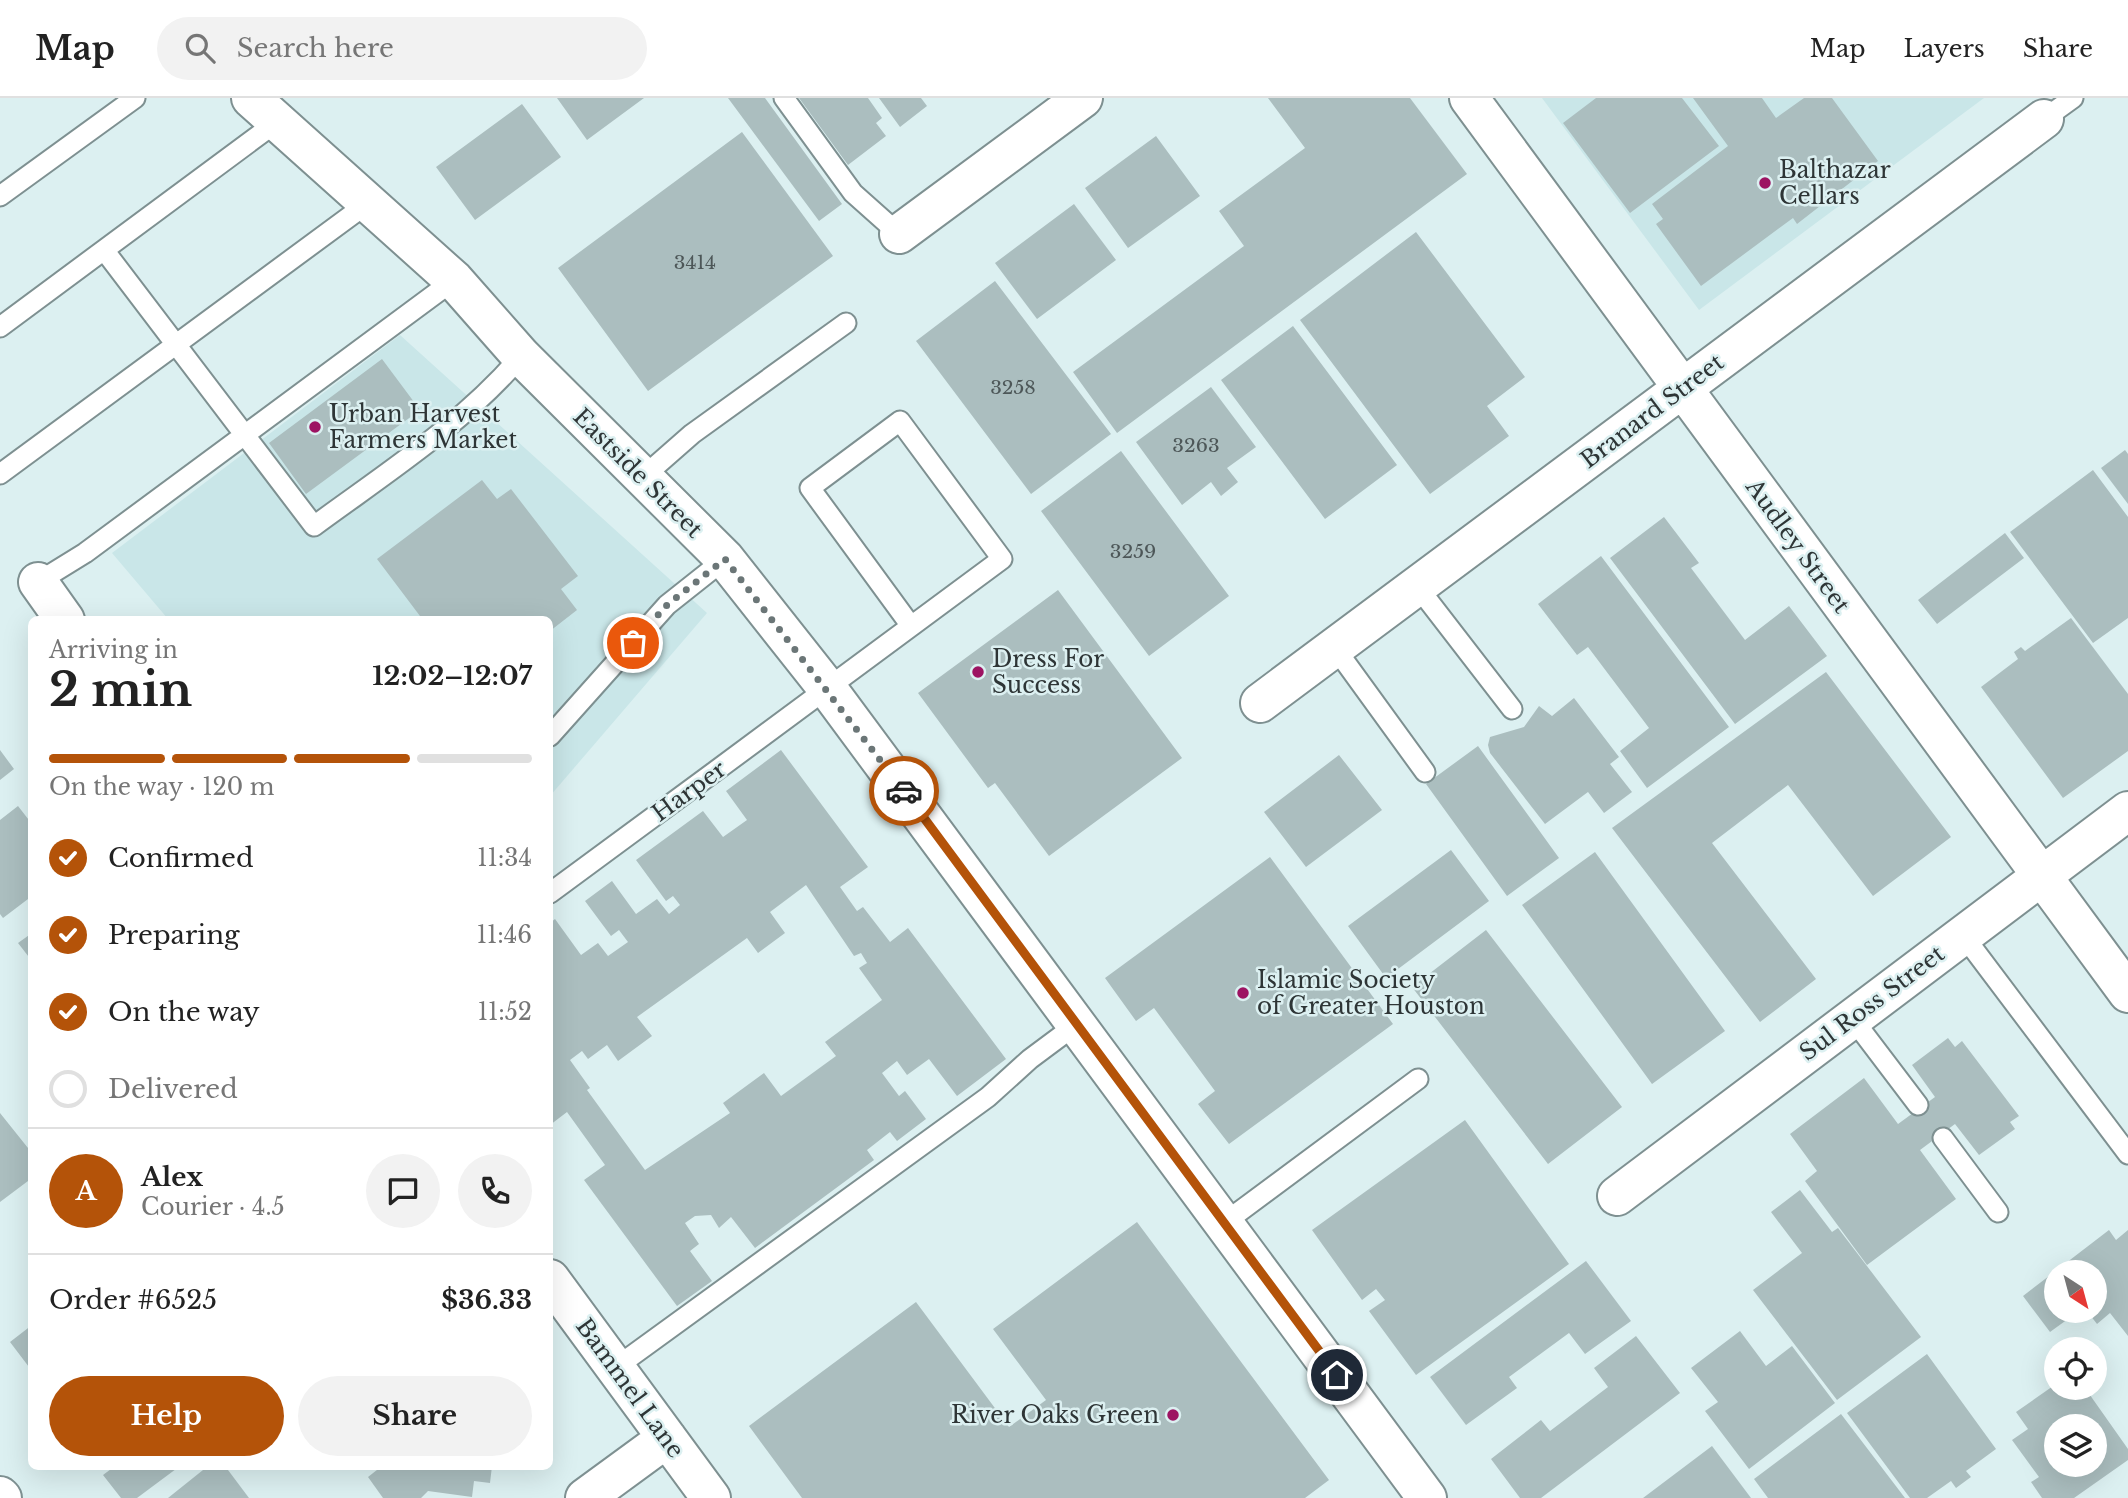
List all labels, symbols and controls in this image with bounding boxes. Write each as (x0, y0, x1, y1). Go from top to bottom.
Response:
search box (157, 17, 647, 80)
text: Map (35, 28, 115, 69)
icon: search (181, 29, 219, 67)
text: Search here (237, 32, 394, 64)
text: Map (1810, 34, 1866, 63)
text: Layers (1904, 34, 1985, 63)
text: Share (2023, 34, 2093, 63)
place label: Balthazar Cellars (1779, 156, 1891, 210)
marker: Balthazar Cellars (1757, 175, 1773, 191)
house number: 3414 (674, 251, 716, 274)
street label: Branard Street (1575, 348, 1729, 474)
house number: 3258 (990, 376, 1036, 399)
place label: Urban Harvest Farmers Market (329, 400, 517, 454)
street label: Eastside Street (568, 403, 709, 544)
marker: Urban Harvest Farmers Market (307, 419, 323, 435)
house number: 3263 (1172, 434, 1220, 457)
street label: Audley Street (1739, 473, 1856, 619)
house number: 3259 (1110, 540, 1156, 563)
pin (603, 613, 663, 673)
icon: bag (614, 624, 652, 662)
text: Arriving in (49, 636, 178, 664)
place label: Dress For Success (992, 645, 1104, 699)
text: 12:02–12:07 (372, 660, 532, 692)
text: 2 min (49, 661, 192, 718)
marker: Dress For Success (970, 664, 986, 680)
street label: Harper (646, 755, 732, 827)
courier (869, 756, 939, 826)
icon: car (885, 772, 923, 810)
text: On the way · 120 m (49, 773, 274, 801)
icon: check (49, 839, 87, 877)
text: Confirmed (108, 842, 253, 874)
text: 11:34 (477, 844, 532, 872)
icon: check (49, 916, 87, 954)
text: Preparing (108, 919, 240, 951)
text: 11:46 (477, 921, 532, 949)
street label: Sul Ross Street (1794, 939, 1950, 1067)
place label: Islamic Society of Greater Houston (1257, 966, 1485, 1020)
marker: Islamic Society of Greater Houston (1235, 985, 1251, 1001)
icon: check (49, 993, 87, 1031)
text: On the way (108, 996, 260, 1028)
text: 11:52 (478, 998, 532, 1026)
text: Delivered (108, 1073, 238, 1105)
button: chat (366, 1154, 440, 1228)
button: phone (458, 1154, 532, 1228)
text: Alex (141, 1161, 203, 1193)
text: A (75, 1175, 97, 1207)
text: Courier · 4.5 (141, 1193, 285, 1221)
north arrow (2044, 1260, 2107, 1323)
map controls (2044, 1260, 2107, 1477)
text: Order #6525 (49, 1284, 217, 1316)
text: $36.33 (441, 1284, 532, 1316)
street label: Bammel Lane (570, 1313, 690, 1463)
button: locate (2044, 1337, 2107, 1400)
pin (1307, 1345, 1367, 1405)
icon: home (1318, 1356, 1356, 1394)
button: Help (49, 1376, 284, 1456)
button: Share (298, 1376, 532, 1456)
place label: River Oaks Green (951, 1401, 1159, 1429)
marker: River Oaks Green (1165, 1407, 1181, 1423)
button: layers (2044, 1414, 2107, 1477)

